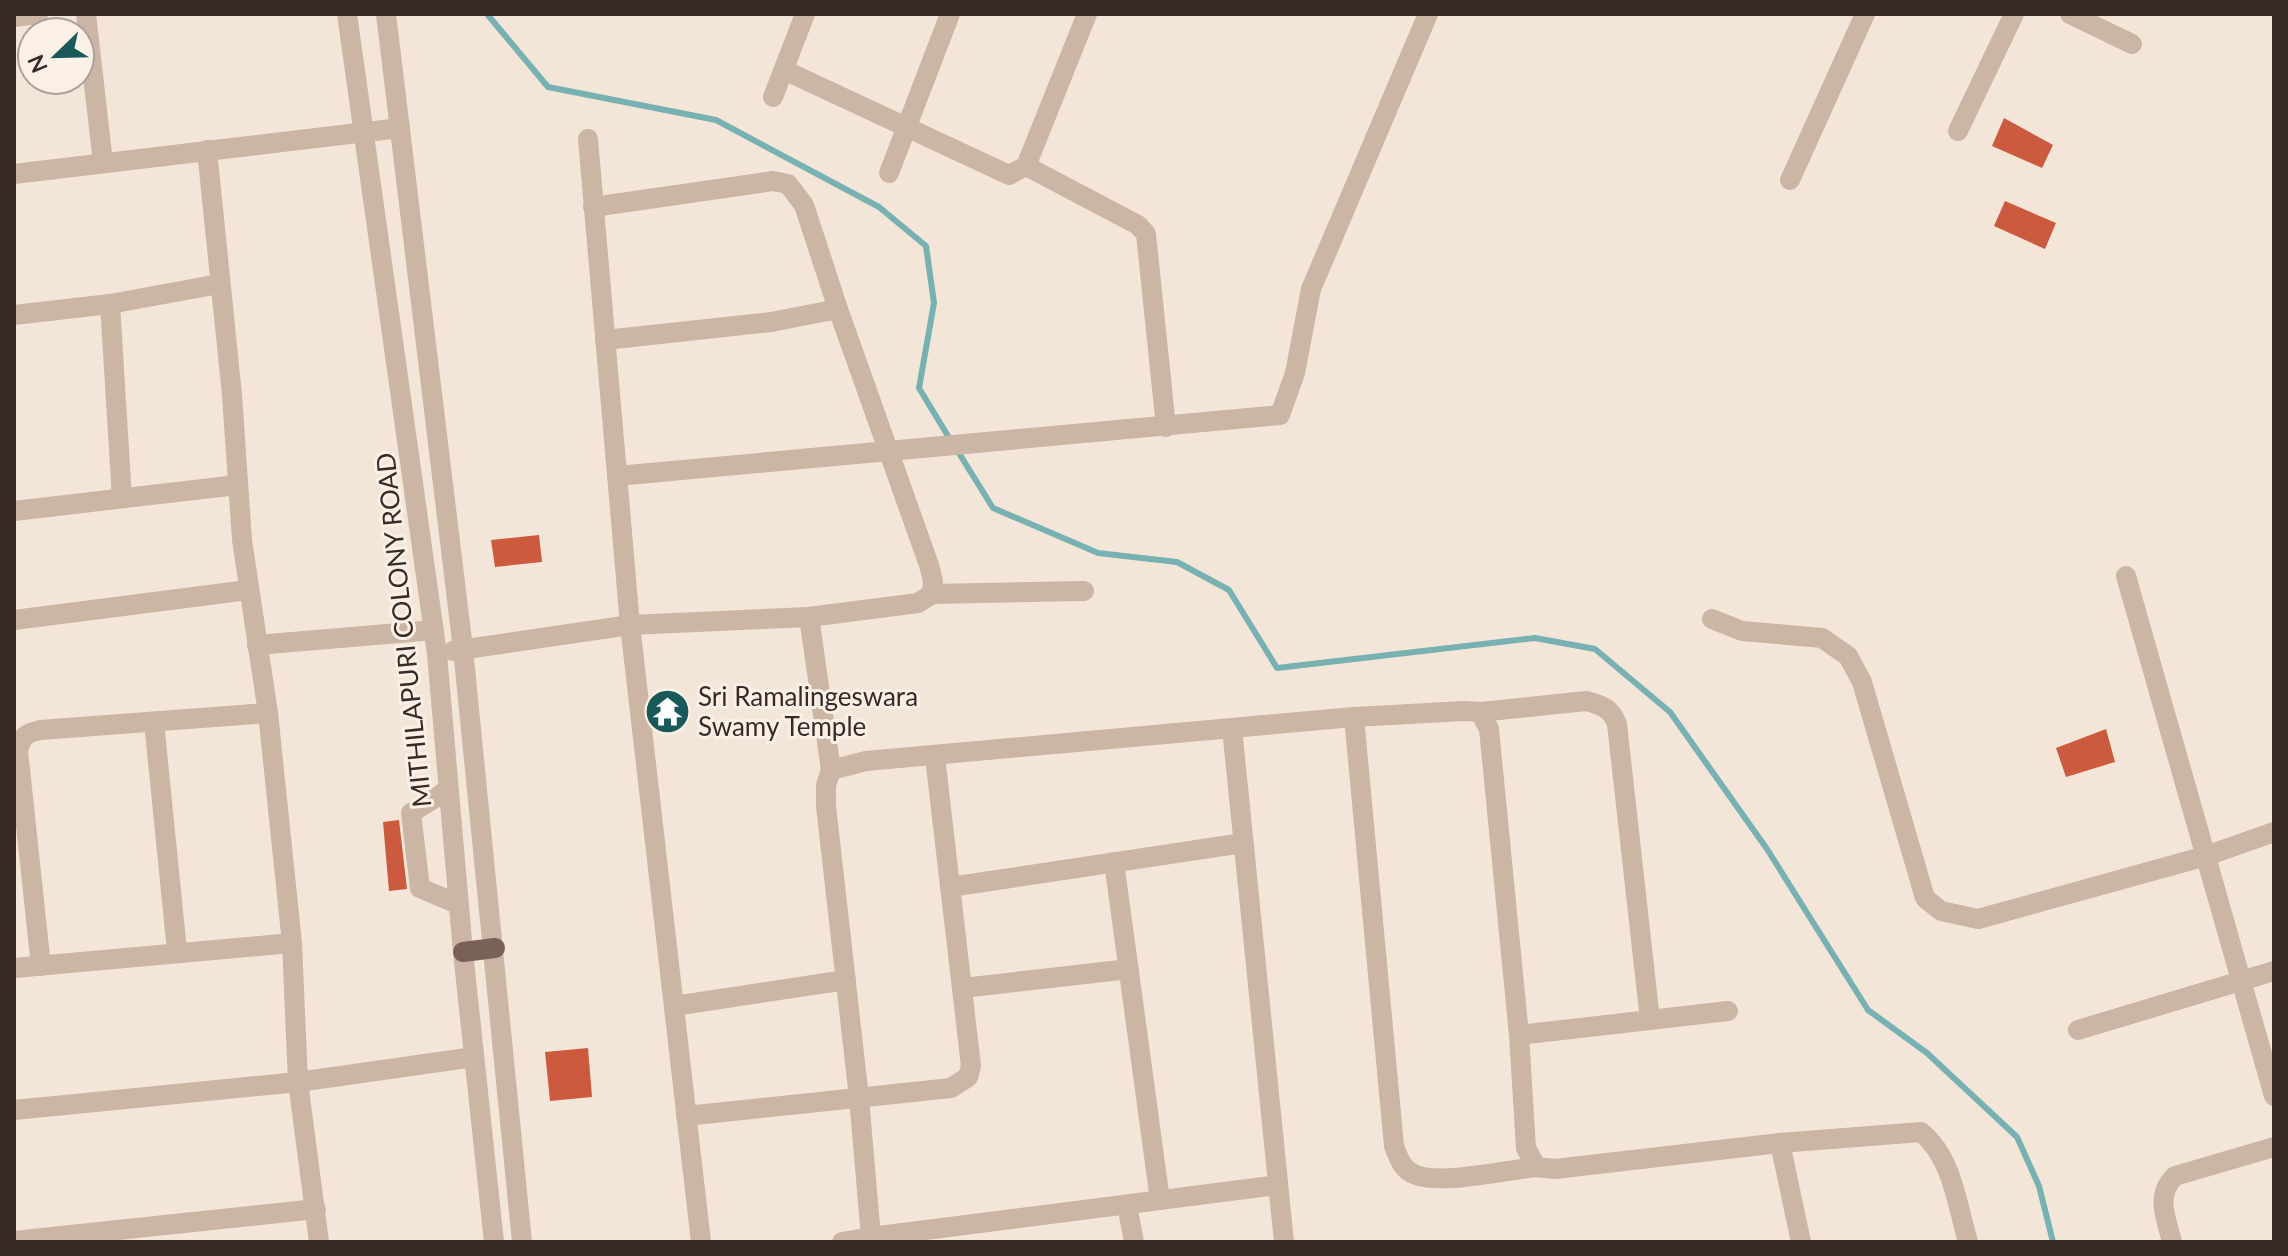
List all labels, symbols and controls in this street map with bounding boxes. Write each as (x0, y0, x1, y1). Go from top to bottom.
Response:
north arrow (16, 16, 96, 96)
text: N (21, 51, 53, 77)
street label: MITHILAPURI COLONY ROAD (368, 451, 438, 809)
place label: Sri Ramalingeswara Swamy Temple (698, 680, 918, 742)
temple icon: Sri Ramalingeswara Swamy Temple (643, 687, 691, 735)

